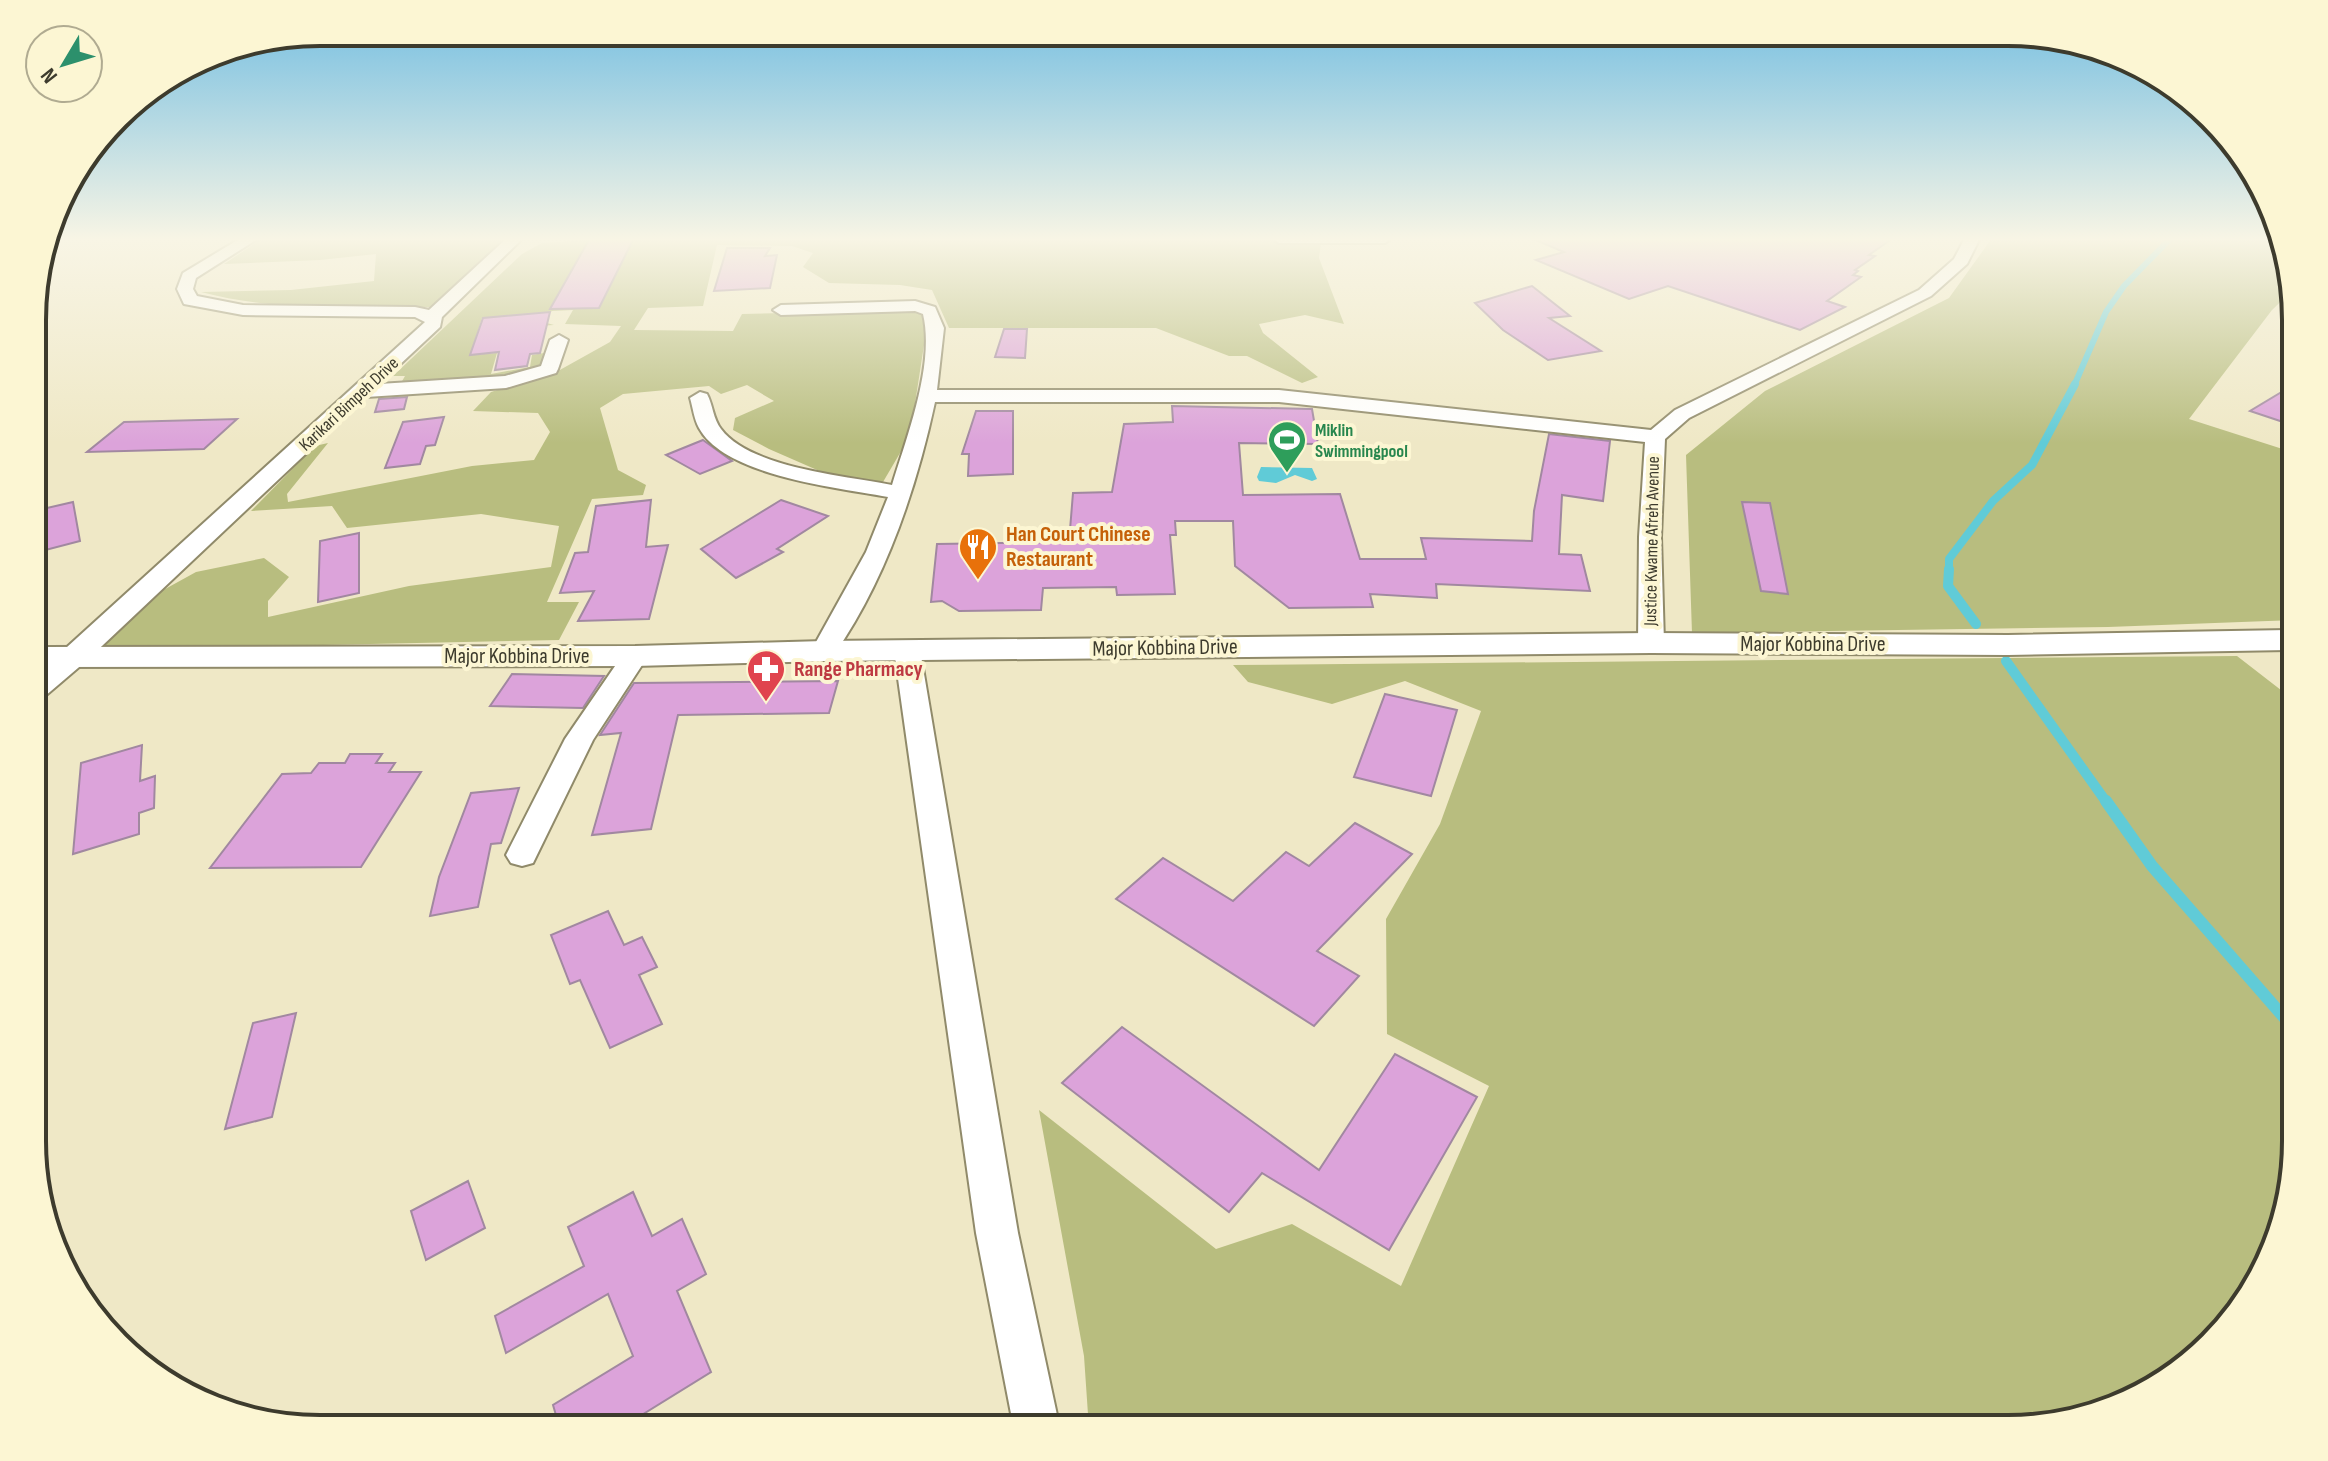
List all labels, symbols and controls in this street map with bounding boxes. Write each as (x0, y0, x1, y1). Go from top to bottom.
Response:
north arrow (24, 24, 104, 104)
text: N (35, 62, 64, 88)
street label: Karikari Bimpeh Drive (295, 353, 403, 455)
sports icon: Miklin Swimmingpool (1266, 419, 1308, 474)
place label: Miklin Swimmingpool (1315, 420, 1408, 462)
street label: Justice Kwame Afreh Avenue (1640, 456, 1664, 627)
place label: Han Court Chinese Restaurant (1006, 521, 1151, 573)
restaurant icon: Han Court Chinese Restaurant (957, 526, 999, 581)
street label: Major Kobbina Drive (1740, 631, 1886, 658)
street label: Major Kobbina Drive (1092, 633, 1238, 663)
street label: Major Kobbina Drive (444, 643, 590, 670)
pharmacy icon: Range Pharmacy (745, 648, 787, 703)
place label: Range Pharmacy (794, 656, 923, 683)

